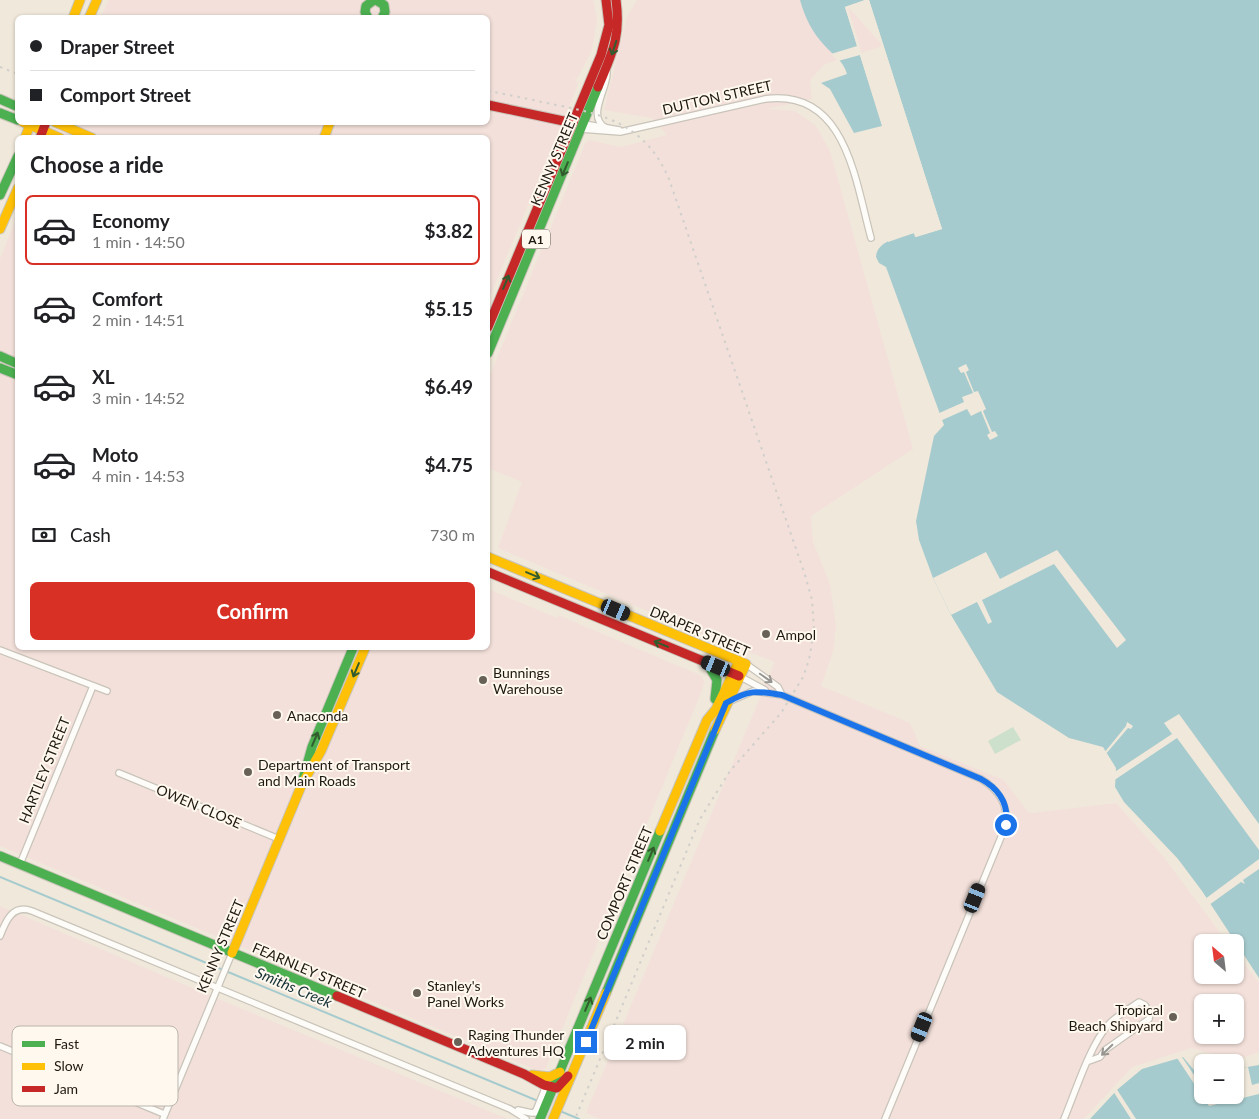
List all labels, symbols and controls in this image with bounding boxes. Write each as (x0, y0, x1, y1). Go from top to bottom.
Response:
text: Draper Street (60, 35, 174, 58)
one-way arrow (609, 40, 619, 56)
street label: DUTTON STREET (661, 76, 774, 118)
text: Comport Street (60, 83, 191, 106)
street label: KENNY STREET (527, 109, 582, 208)
text: Choose a ride (30, 151, 164, 178)
one-way arrow (559, 161, 569, 176)
icon: car (32, 208, 77, 253)
text: Economy (92, 209, 170, 232)
text: $3.82 (424, 219, 473, 242)
road number: A1 (522, 230, 550, 248)
text: 1 min · 14:50 (92, 232, 185, 251)
one-way arrow (502, 275, 512, 290)
icon: car (32, 286, 77, 331)
text: Comfort (92, 287, 163, 310)
text: $5.15 (424, 297, 473, 320)
text: 2 min · 14:51 (92, 310, 185, 329)
icon: car (32, 364, 77, 409)
text: XL (92, 365, 115, 388)
text: $6.49 (424, 375, 473, 398)
text: 3 min · 14:52 (92, 388, 185, 407)
icon: car (32, 442, 77, 487)
text: Moto (92, 443, 138, 466)
text: $4.75 (424, 453, 473, 476)
text: 4 min · 14:53 (92, 466, 185, 485)
icon: cash (30, 521, 58, 549)
text: Cash (70, 523, 111, 546)
text: 730 m (430, 525, 475, 544)
one-way arrow (525, 572, 540, 581)
button: Confirm (30, 582, 475, 640)
car (599, 597, 632, 623)
street label: DRAPER STREET (648, 602, 753, 660)
place label: Ampol (776, 626, 816, 643)
marker: Ampol (760, 628, 772, 640)
one-way arrow (654, 638, 669, 648)
car (699, 653, 732, 679)
one-way arrow (351, 662, 360, 677)
place label: Bunnings Warehouse (493, 664, 563, 697)
one-way arrow (759, 673, 773, 683)
marker: Bunnings Warehouse (477, 674, 489, 686)
place label: Anaconda (287, 707, 348, 724)
marker: Anaconda (271, 709, 283, 721)
street label: HARTLEY STREET (15, 714, 73, 826)
one-way arrow (311, 732, 320, 748)
place label: Department of Transport and Main Roads (258, 756, 410, 789)
marker: Department of Transport and Main Roads (242, 766, 254, 778)
street label: OWEN CLOSE (154, 780, 244, 832)
route start (995, 814, 1017, 836)
street label: COMPORT STREET (592, 823, 656, 942)
one-way arrow (647, 847, 656, 862)
car (962, 881, 987, 915)
street label: KENNY STREET (193, 896, 248, 995)
north arrow (1194, 934, 1244, 984)
map controls (1194, 934, 1244, 1104)
street label: FEARNLEY STREET (250, 939, 369, 1002)
water label: Smiths Creek (253, 963, 336, 1011)
place label: Stanley's Panel Works (427, 977, 504, 1010)
marker: Stanley's Panel Works (411, 987, 423, 999)
button: + (1194, 994, 1244, 1044)
one-way arrow (584, 997, 594, 1012)
place label: Tropical Beach Shipyard (1069, 1001, 1163, 1034)
car (909, 1010, 934, 1044)
marker: Tropical Beach Shipyard (1167, 1011, 1179, 1023)
callout: 2 min (604, 1024, 686, 1060)
legend (12, 1026, 178, 1106)
place label: Raging Thunder Adventures HQ (468, 1026, 565, 1059)
route end (575, 1031, 597, 1053)
text: 2 min (625, 1033, 665, 1052)
text: Fast (54, 1035, 79, 1052)
marker: Raging Thunder Adventures HQ (452, 1036, 464, 1048)
one-way arrow (1101, 1044, 1113, 1056)
button: − (1194, 1054, 1244, 1104)
text: Slow (54, 1057, 84, 1074)
text: Jam (54, 1080, 78, 1097)

